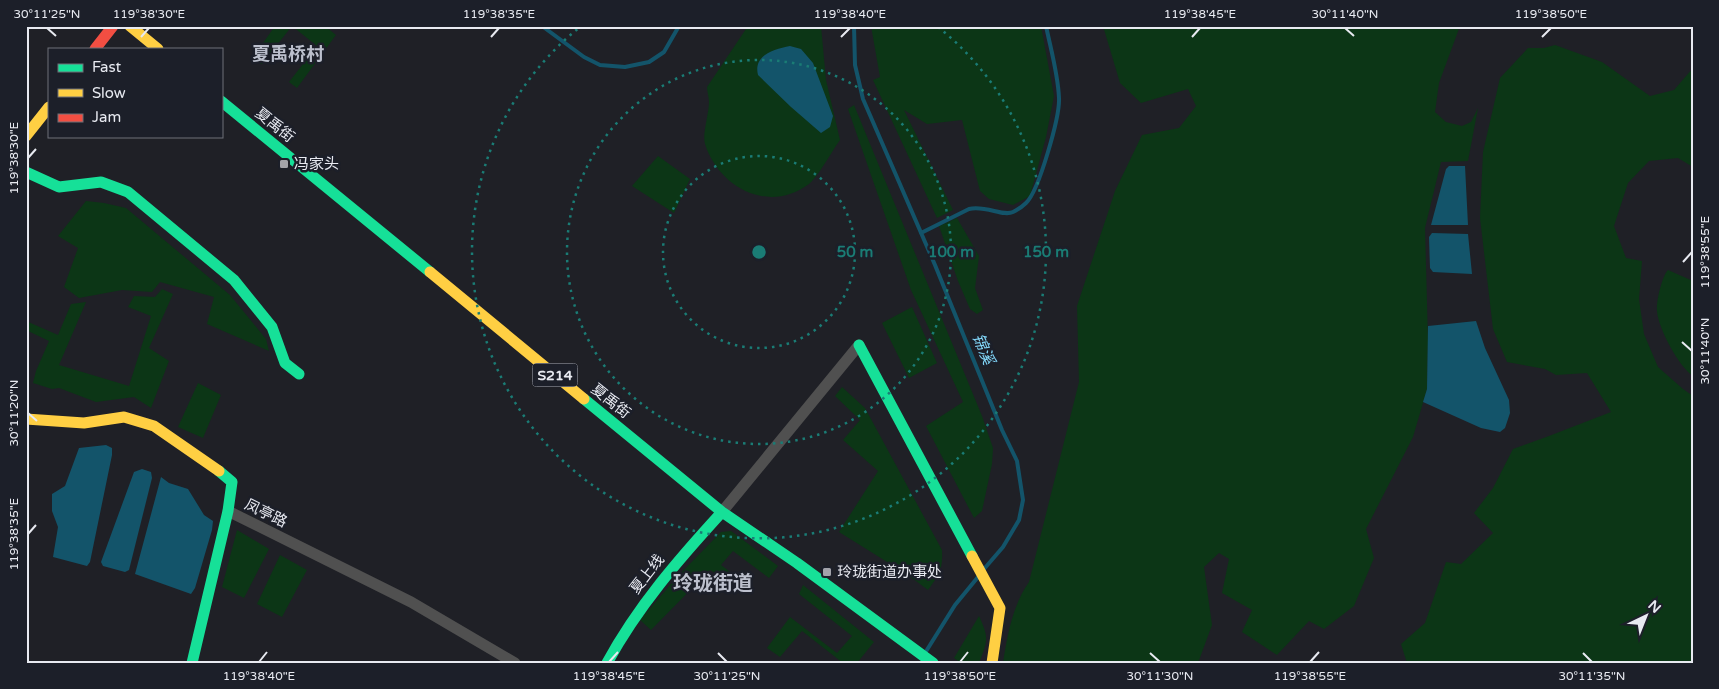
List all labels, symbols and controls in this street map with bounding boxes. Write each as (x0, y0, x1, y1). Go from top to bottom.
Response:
text: 30°11'25"N (14, 7, 81, 21)
text: 119°38'30"E (113, 7, 186, 21)
text: 119°38'35"E (463, 7, 536, 21)
text: 119°38'40"E (814, 7, 887, 21)
text: 119°38'45"E (1164, 7, 1237, 21)
text: 30°11'40"N (1312, 7, 1379, 21)
text: 119°38'50"E (1515, 7, 1588, 21)
district label: 夏禹桥村 (252, 43, 324, 65)
legend (48, 48, 222, 138)
text: Fast (92, 58, 122, 76)
text: Slow (92, 84, 126, 102)
street label: 夏禹街 (252, 104, 298, 146)
text: Jam (92, 108, 121, 126)
text: 119°38'30"E (7, 121, 21, 194)
place label: 冯家头 (294, 155, 339, 173)
marker: 冯家头 (278, 158, 290, 170)
text: 119°38'55"E (1698, 215, 1712, 288)
centre of rings (750, 243, 768, 261)
text: 50 m (837, 243, 873, 261)
text: 100 m (928, 243, 974, 261)
text: 150 m (1023, 243, 1069, 261)
text: 30°11'40"N (1698, 318, 1712, 385)
water label: 锦溪 (968, 330, 999, 369)
road number: S214 (532, 364, 578, 386)
text: 30°11'20"N (7, 380, 21, 447)
street label: 夏禹街 (588, 380, 634, 422)
street label: 凤亭路 (242, 495, 290, 531)
text: 119°38'35"E (7, 497, 21, 570)
street label: 夏上线 (626, 551, 668, 597)
place label: 玲珑街道办事处 (837, 563, 942, 581)
marker: 玲珑街道办事处 (821, 566, 833, 578)
district label: 玲珑街道 (673, 572, 753, 596)
north arrow (1622, 592, 1672, 642)
text: N (1645, 597, 1664, 617)
text: 119°38'40"E (223, 669, 296, 683)
text: 119°38'45"E (573, 669, 646, 683)
text: 30°11'25"N (694, 669, 761, 683)
text: 119°38'50"E (924, 669, 997, 683)
text: 30°11'30"N (1127, 669, 1194, 683)
text: 119°38'55"E (1274, 669, 1347, 683)
text: 30°11'35"N (1559, 669, 1626, 683)

